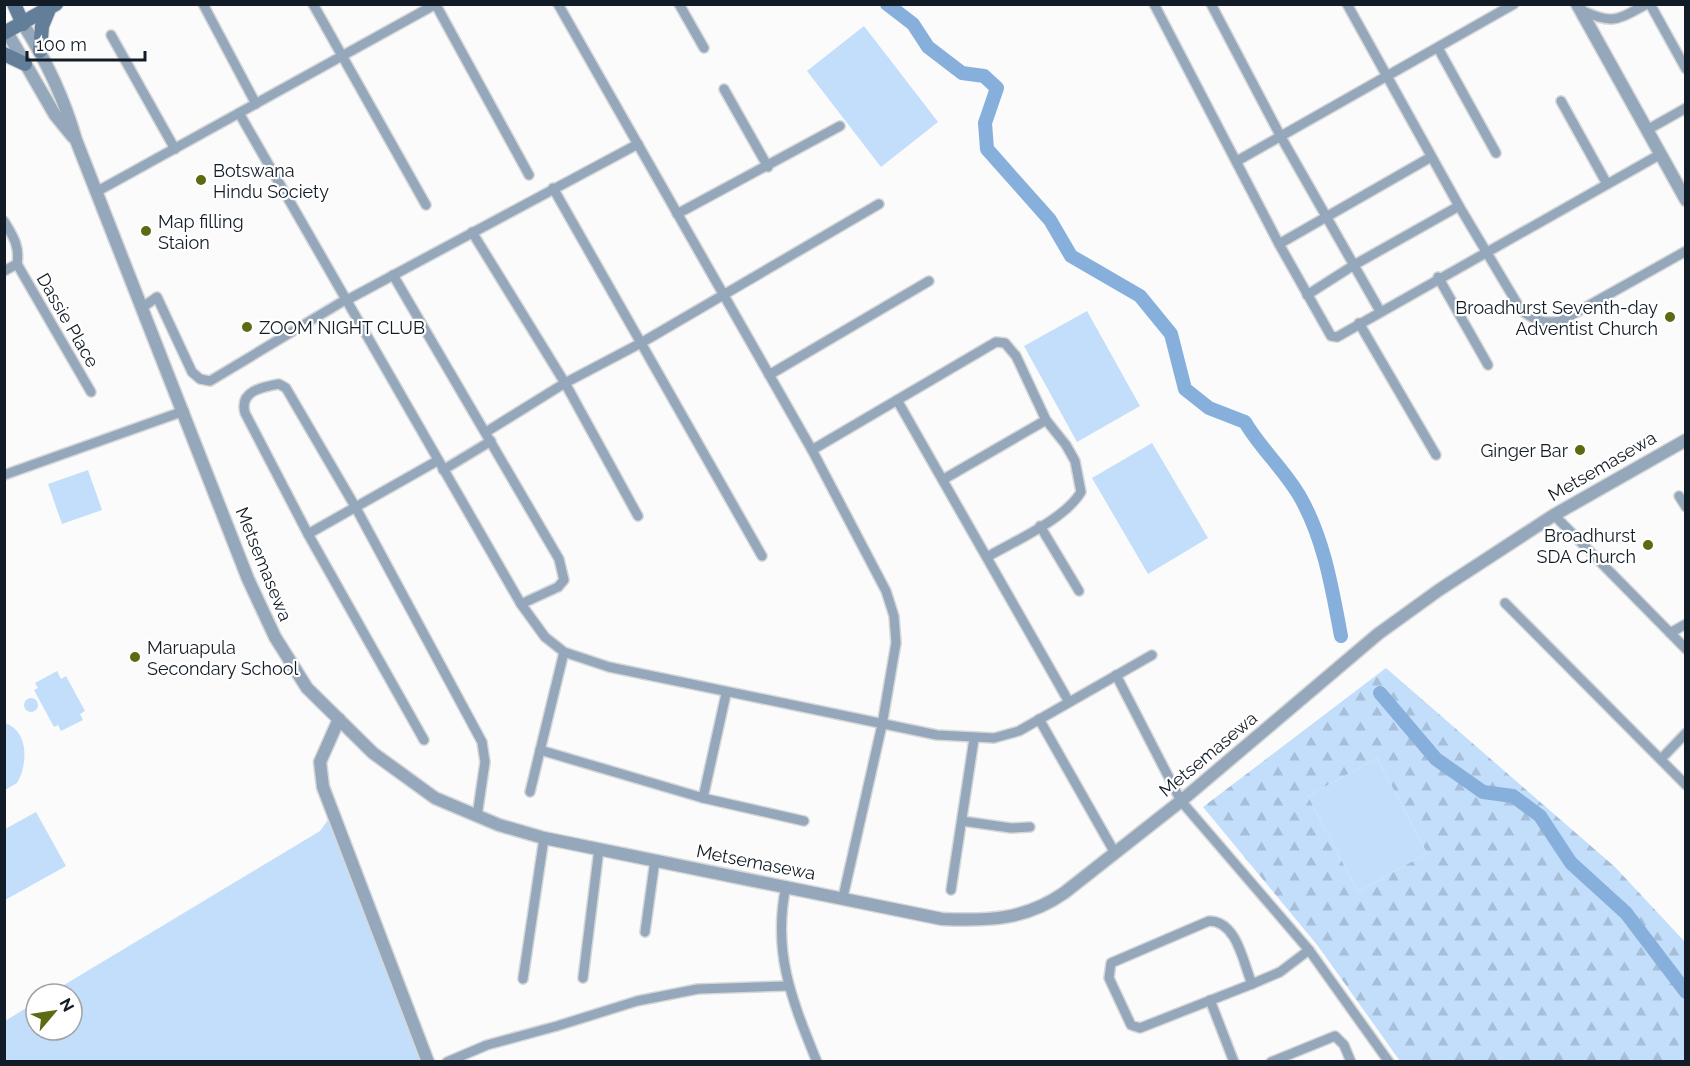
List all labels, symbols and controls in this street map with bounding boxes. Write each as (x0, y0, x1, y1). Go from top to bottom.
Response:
scale bar (27, 24, 146, 62)
text: 100 m (36, 34, 87, 55)
place label: Botswana Hindu Society (213, 160, 329, 202)
marker: Botswana Hindu Society (194, 173, 208, 187)
place label: Map filling Staion (158, 211, 244, 253)
marker: Map filling Staion (139, 224, 153, 238)
street label: Dassie Place (33, 269, 104, 371)
place label: Broadhurst Seventh-day Adventist Church (1455, 297, 1658, 339)
marker: Broadhurst Seventh-day Adventist Church (1663, 310, 1677, 324)
place label: ZOOM NIGHT CLUB (259, 317, 425, 338)
marker: ZOOM NIGHT CLUB (240, 320, 254, 334)
street label: Metsemasewa (1544, 427, 1660, 505)
place label: Ginger Bar (1480, 440, 1569, 461)
marker: Ginger Bar (1573, 443, 1587, 457)
street label: Metsemasewa (232, 504, 296, 624)
place label: Broadhurst SDA Church (1537, 525, 1636, 567)
marker: Broadhurst SDA Church (1641, 538, 1655, 552)
place label: Maruapula Secondary School (147, 637, 298, 679)
marker: Maruapula Secondary School (128, 650, 142, 664)
street label: Metsemasewa (1155, 707, 1261, 801)
street label: Metsemasewa (695, 840, 817, 884)
north arrow (24, 982, 84, 1042)
text: N (55, 995, 78, 1015)

